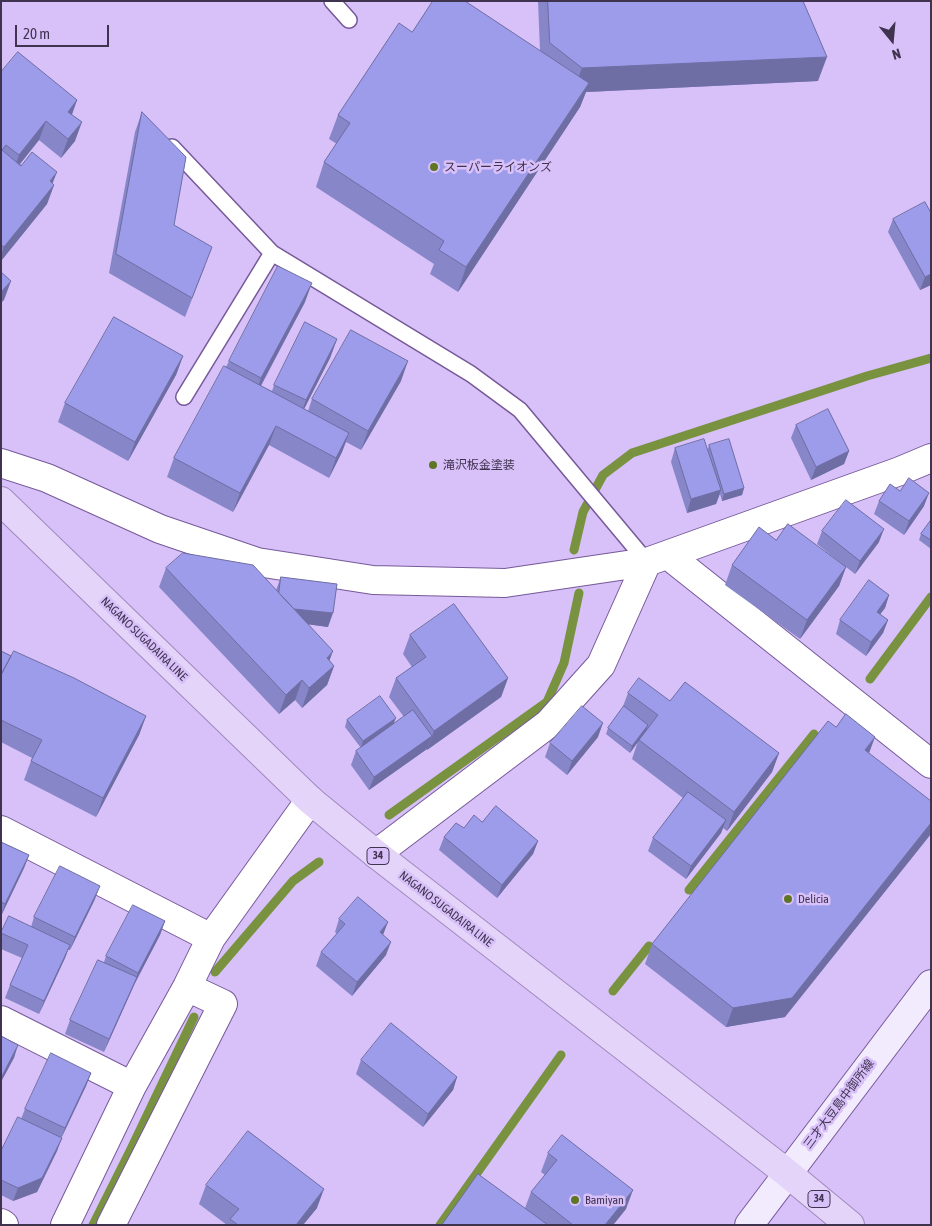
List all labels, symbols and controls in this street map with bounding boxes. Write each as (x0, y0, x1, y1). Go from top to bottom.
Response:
scale bar (18, 15, 111, 47)
north arrow (867, 15, 917, 65)
text: 20 m (23, 25, 50, 42)
text: N (890, 45, 903, 63)
place label: スーパーライオンズ (444, 160, 552, 174)
marker: スーパーライオンズ (428, 161, 440, 173)
place label: 滝沢板金塗装 (443, 458, 515, 472)
marker: 滝沢板金塗装 (427, 459, 439, 471)
street label: NAGANO SUGADAIRA LINE (98, 594, 190, 684)
road number: 34 (367, 848, 389, 864)
street label: NAGANO SUGADAIRA LINE (397, 868, 495, 950)
place label: Delicia (798, 892, 829, 906)
marker: Delicia (782, 893, 794, 905)
street label: 三才大豆島中御所線 (801, 1057, 877, 1151)
road number: 34 (808, 1190, 830, 1208)
place label: Bamiyan (585, 1193, 624, 1207)
marker: Bamiyan (569, 1194, 581, 1206)

